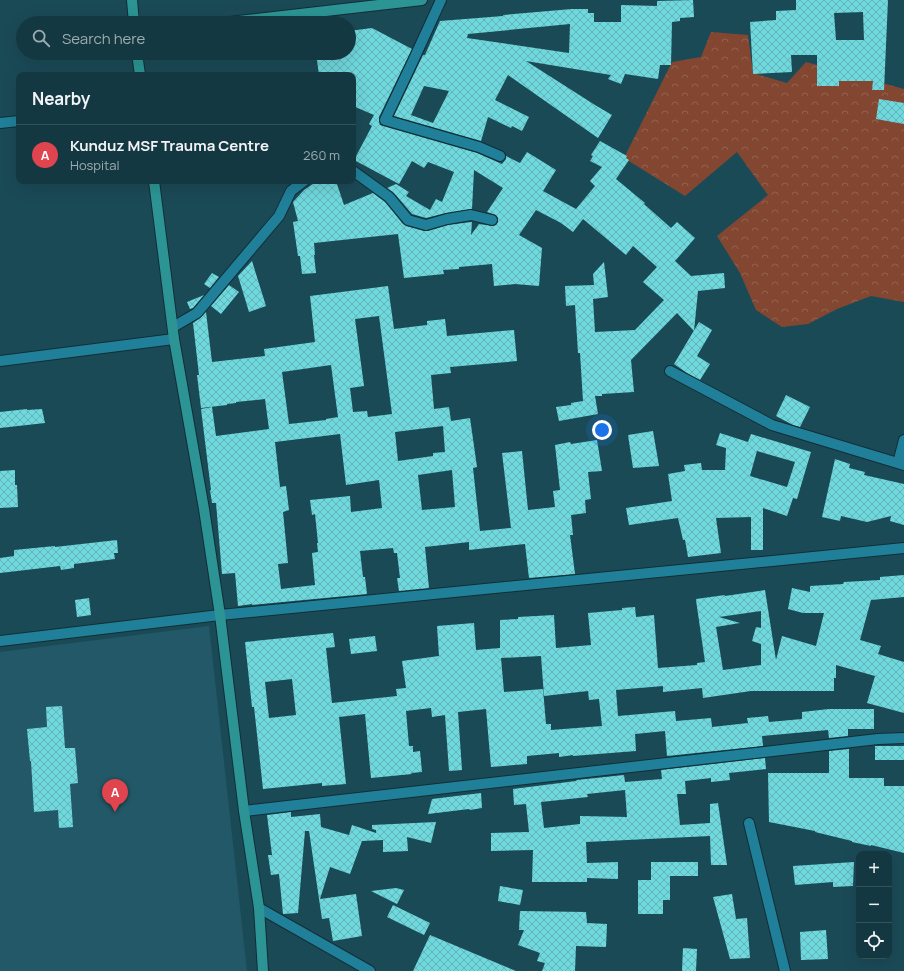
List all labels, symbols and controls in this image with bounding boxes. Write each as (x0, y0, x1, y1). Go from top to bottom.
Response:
search box (16, 16, 356, 60)
icon: search (30, 27, 52, 49)
text: Search here (62, 28, 145, 49)
text: Nearby (32, 87, 90, 110)
text: Kunduz MSF Trauma Centre (70, 135, 269, 156)
text: A (41, 146, 49, 164)
text: 260 m (303, 146, 340, 164)
text: Hospital (70, 156, 120, 174)
your location (592, 420, 612, 440)
pin: A (102, 779, 128, 812)
map controls (856, 851, 892, 959)
button: + (856, 851, 892, 887)
button: − (856, 887, 892, 923)
button: locate (856, 923, 892, 959)

